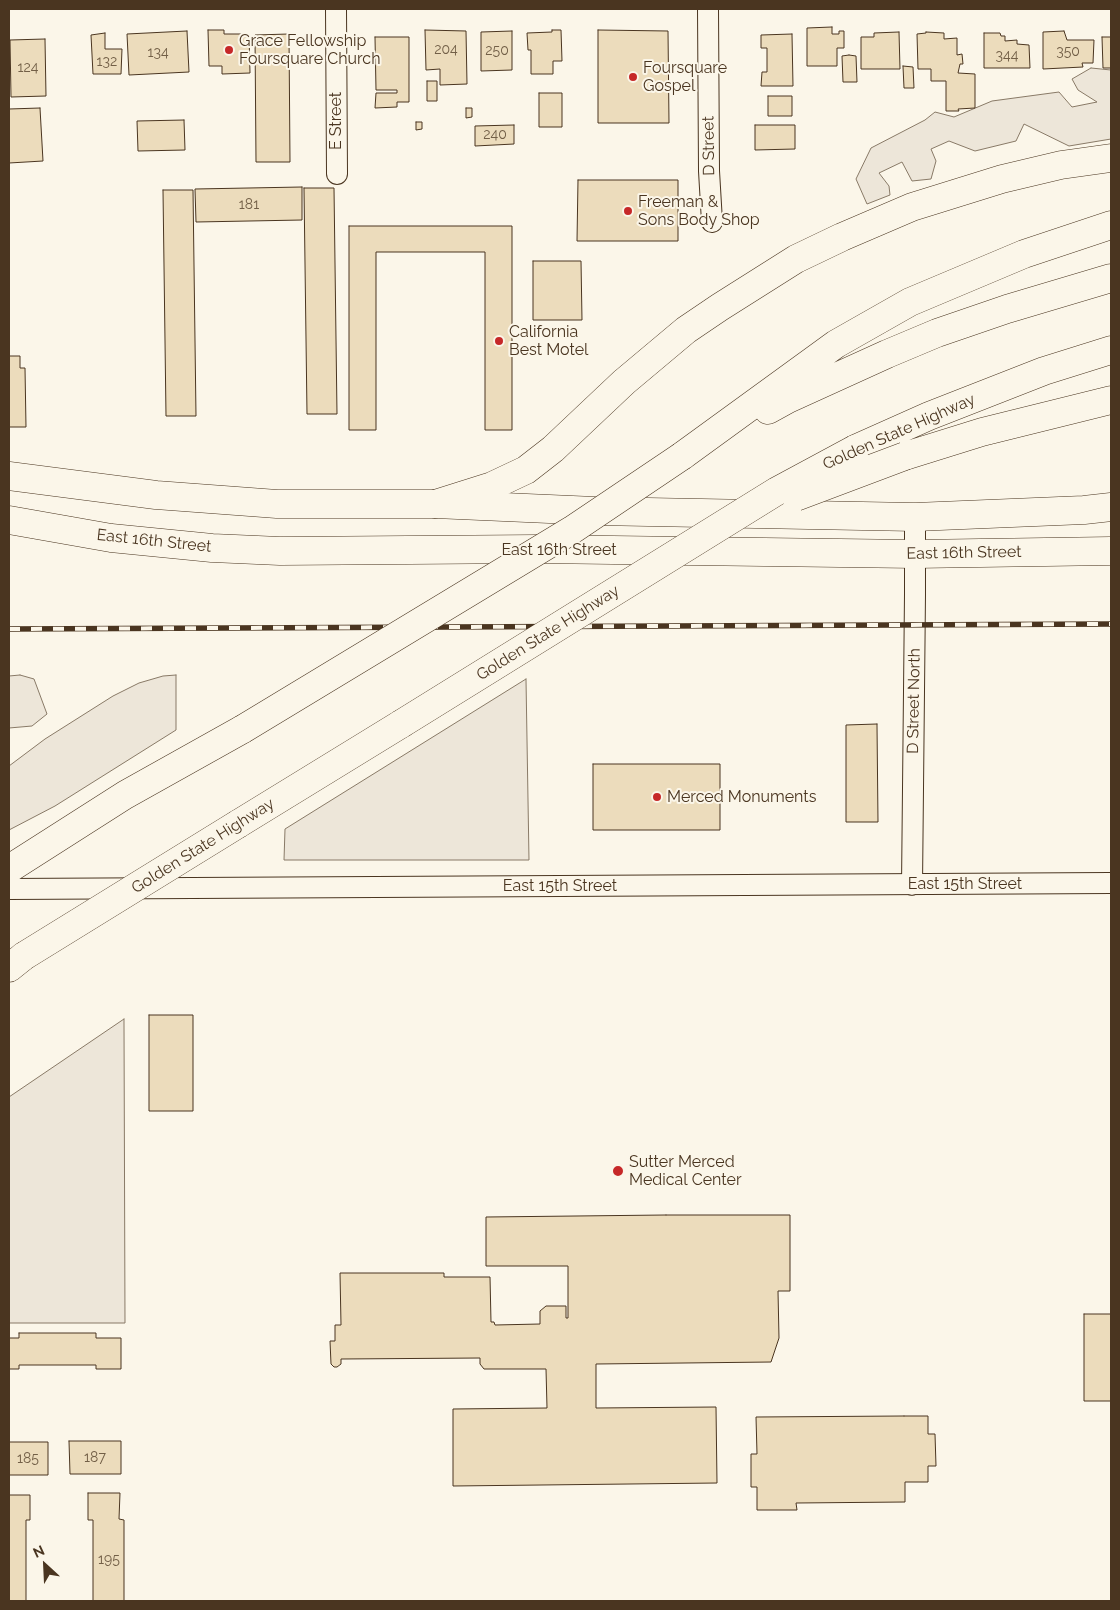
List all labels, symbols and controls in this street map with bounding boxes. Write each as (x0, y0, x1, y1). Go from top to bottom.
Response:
place label: Grace Fellowship Foursquare Church (239, 31, 380, 69)
house number: 204 (434, 42, 458, 58)
house number: 250 (485, 43, 509, 59)
marker: Grace Fellowship Foursquare Church (223, 44, 235, 56)
house number: 350 (1056, 44, 1080, 60)
house number: 134 (147, 45, 169, 61)
house number: 344 (996, 48, 1018, 64)
house number: 132 (97, 54, 117, 70)
place label: Foursquare Gospel (643, 58, 727, 96)
house number: 124 (18, 60, 38, 76)
marker: Foursquare Gospel (627, 71, 639, 83)
street label: E Street (326, 92, 346, 150)
street label: D Street (699, 116, 719, 176)
house number: 240 (483, 127, 507, 143)
place label: Freeman & Sons Body Shop (638, 192, 760, 230)
house number: 181 (239, 197, 259, 213)
marker: Freeman & Sons Body Shop (622, 205, 634, 217)
place label: California Best Motel (509, 322, 588, 360)
marker: California Best Motel (493, 335, 505, 347)
street label: Golden State Highway (820, 390, 978, 474)
street label: East 16th Street (96, 525, 212, 557)
street label: East 16th Street (501, 540, 617, 560)
street label: East 16th Street (906, 542, 1022, 564)
street label: Golden State Highway (473, 581, 623, 685)
street label: D Street North (903, 648, 925, 754)
place label: Merced Monuments (667, 787, 816, 807)
marker: Merced Monuments (651, 791, 663, 803)
street label: Golden State Highway (128, 794, 278, 898)
street label: East 15th Street (908, 874, 1022, 894)
street label: East 15th Street (503, 876, 617, 896)
place label: Sutter Merced Medical Center (629, 1152, 742, 1190)
marker: Sutter Merced Medical Center (611, 1164, 625, 1178)
house number: 187 (84, 1450, 106, 1466)
house number: 185 (17, 1451, 39, 1467)
north arrow (20, 1540, 70, 1590)
text: N (30, 1542, 47, 1561)
house number: 195 (98, 1552, 120, 1568)

